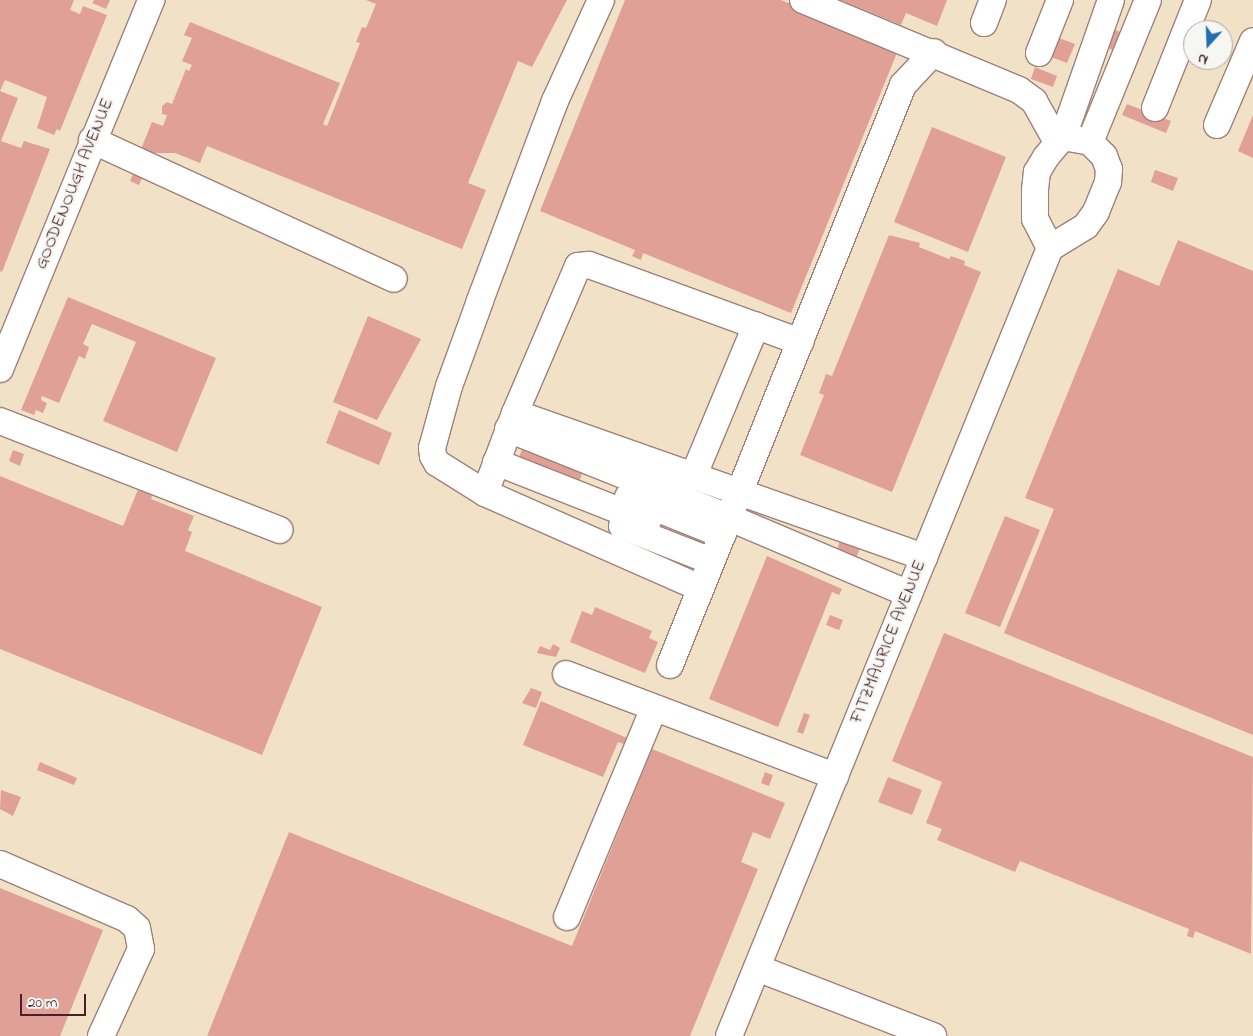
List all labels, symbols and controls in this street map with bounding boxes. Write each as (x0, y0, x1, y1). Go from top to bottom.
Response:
north arrow (1183, 20, 1233, 70)
text: N (1195, 47, 1211, 70)
street label: GOODENOUGH AVENUE (31, 95, 119, 273)
street label: FITZMAURICE AVENUE (846, 557, 932, 727)
scale bar (22, 984, 89, 1016)
text: 20 m (28, 992, 57, 1014)

